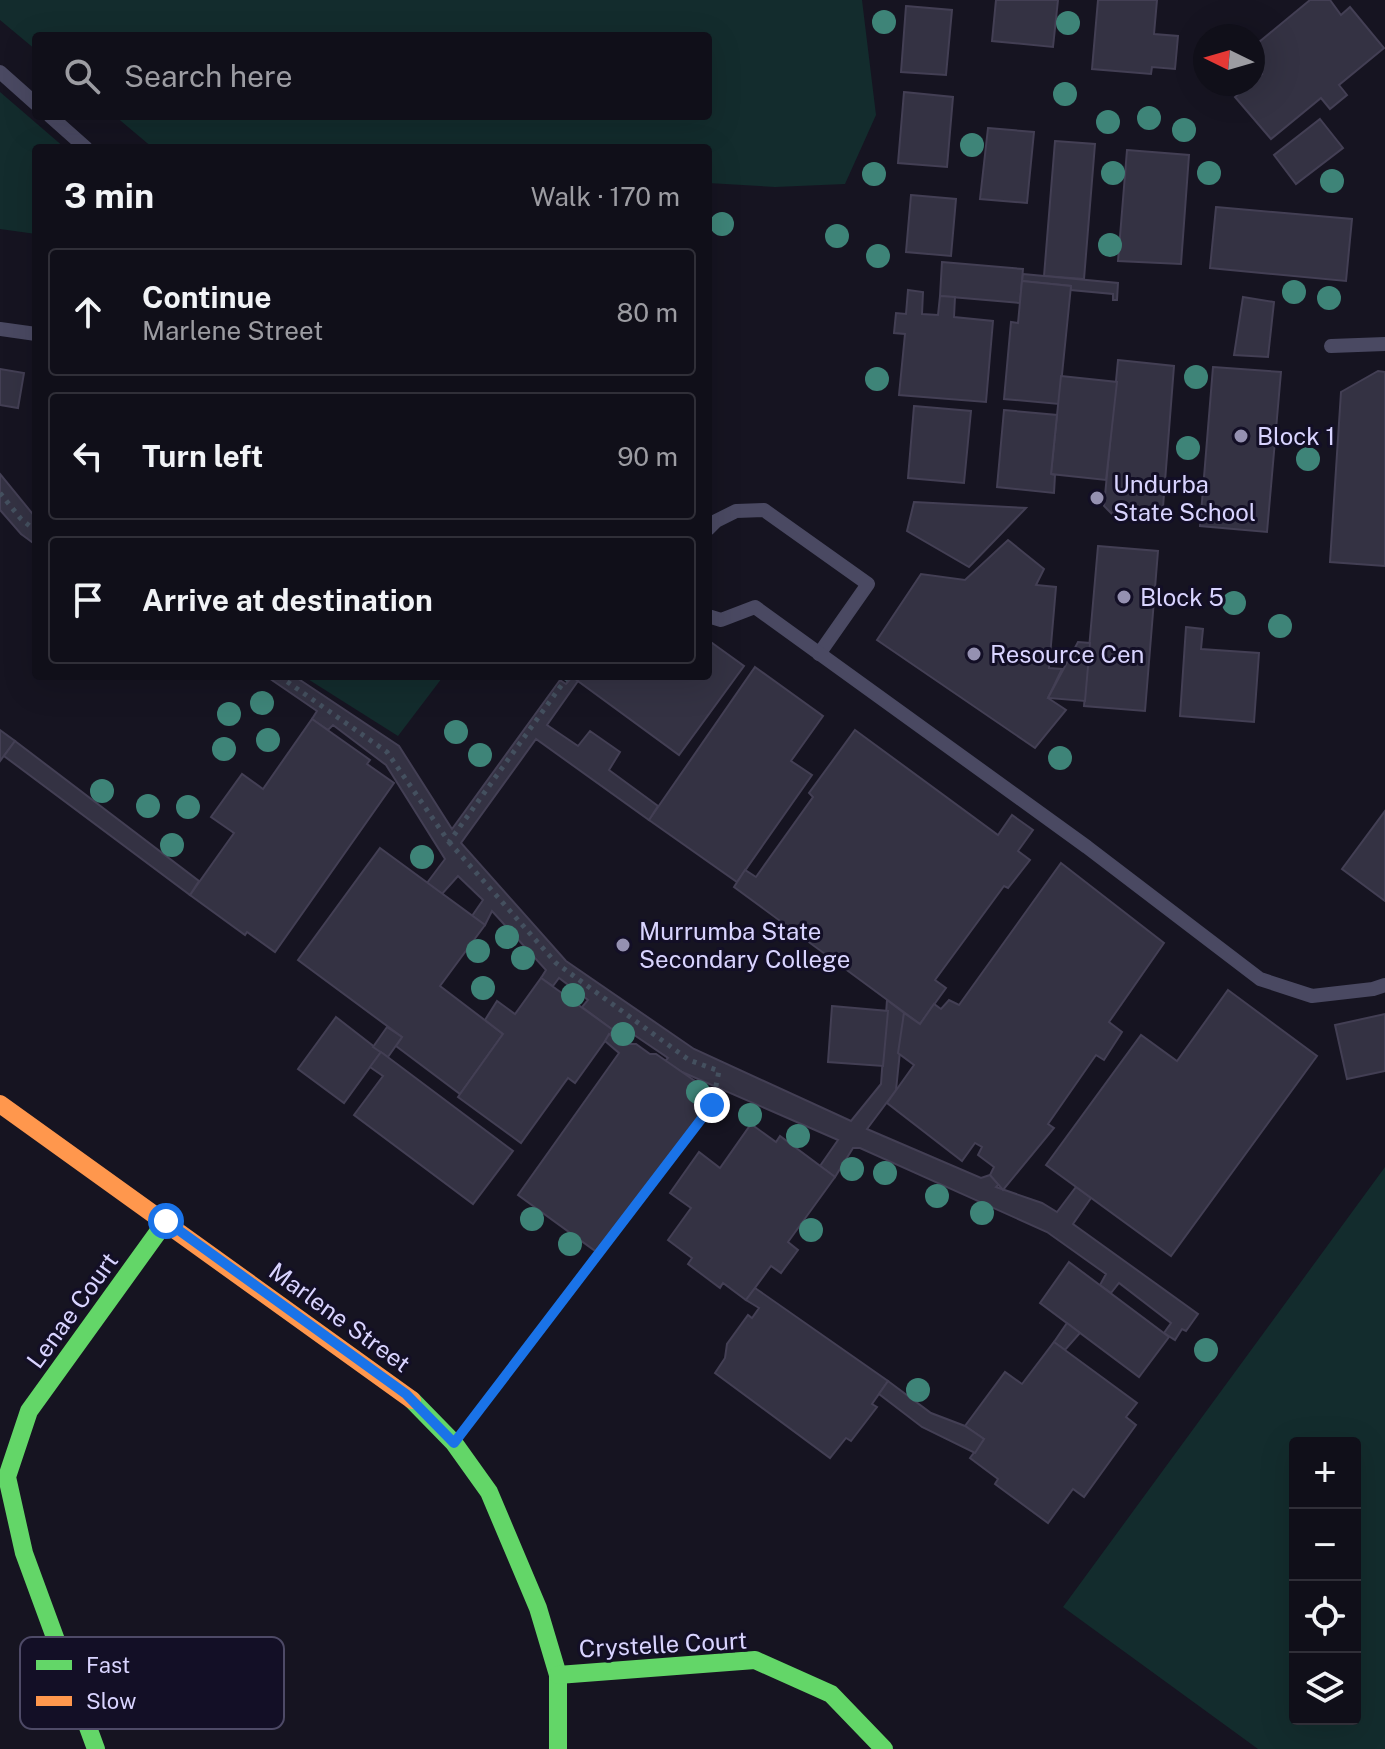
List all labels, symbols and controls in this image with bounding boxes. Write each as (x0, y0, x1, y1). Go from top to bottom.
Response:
north arrow (1193, 24, 1265, 96)
search box (32, 32, 712, 120)
icon: search (60, 54, 104, 98)
text: Search here (124, 58, 292, 94)
text: 3 min (64, 176, 154, 216)
text: Walk · 170 m (531, 181, 680, 212)
text: Continue (142, 279, 272, 315)
icon: ahead (66, 290, 110, 334)
text: 80 m (617, 297, 678, 328)
text: Marlene Street (142, 315, 323, 346)
place label: Block 1 (1257, 422, 1335, 450)
marker: Block 1 (1232, 427, 1250, 445)
icon: left (66, 434, 110, 478)
text: Turn left (142, 438, 263, 474)
text: 90 m (617, 441, 678, 472)
place label: Undurba State School (1113, 470, 1256, 526)
marker: Undurba State School (1088, 489, 1106, 507)
icon: arrive (66, 578, 110, 622)
text: Arrive at destination (142, 582, 433, 618)
place label: Block 5 (1140, 583, 1224, 611)
marker: Block 5 (1115, 588, 1133, 606)
place label: Resource Cen (990, 640, 1144, 668)
marker: Resource Cen (965, 645, 983, 663)
place label: Murrumba State Secondary College (639, 917, 850, 973)
marker: Murrumba State Secondary College (614, 936, 632, 954)
route end (694, 1087, 730, 1123)
route start (148, 1203, 184, 1239)
street label: Lenae Court (21, 1247, 123, 1373)
street label: Marlene Street (264, 1256, 416, 1378)
map controls (1289, 1437, 1361, 1725)
button: + (1289, 1437, 1361, 1509)
button: − (1289, 1509, 1361, 1581)
button: locate (1289, 1581, 1361, 1653)
street label: Crystelle Court (578, 1626, 748, 1662)
legend (20, 1637, 284, 1729)
text: Fast (86, 1652, 130, 1678)
button: layers (1289, 1653, 1361, 1725)
text: Slow (86, 1688, 136, 1714)

